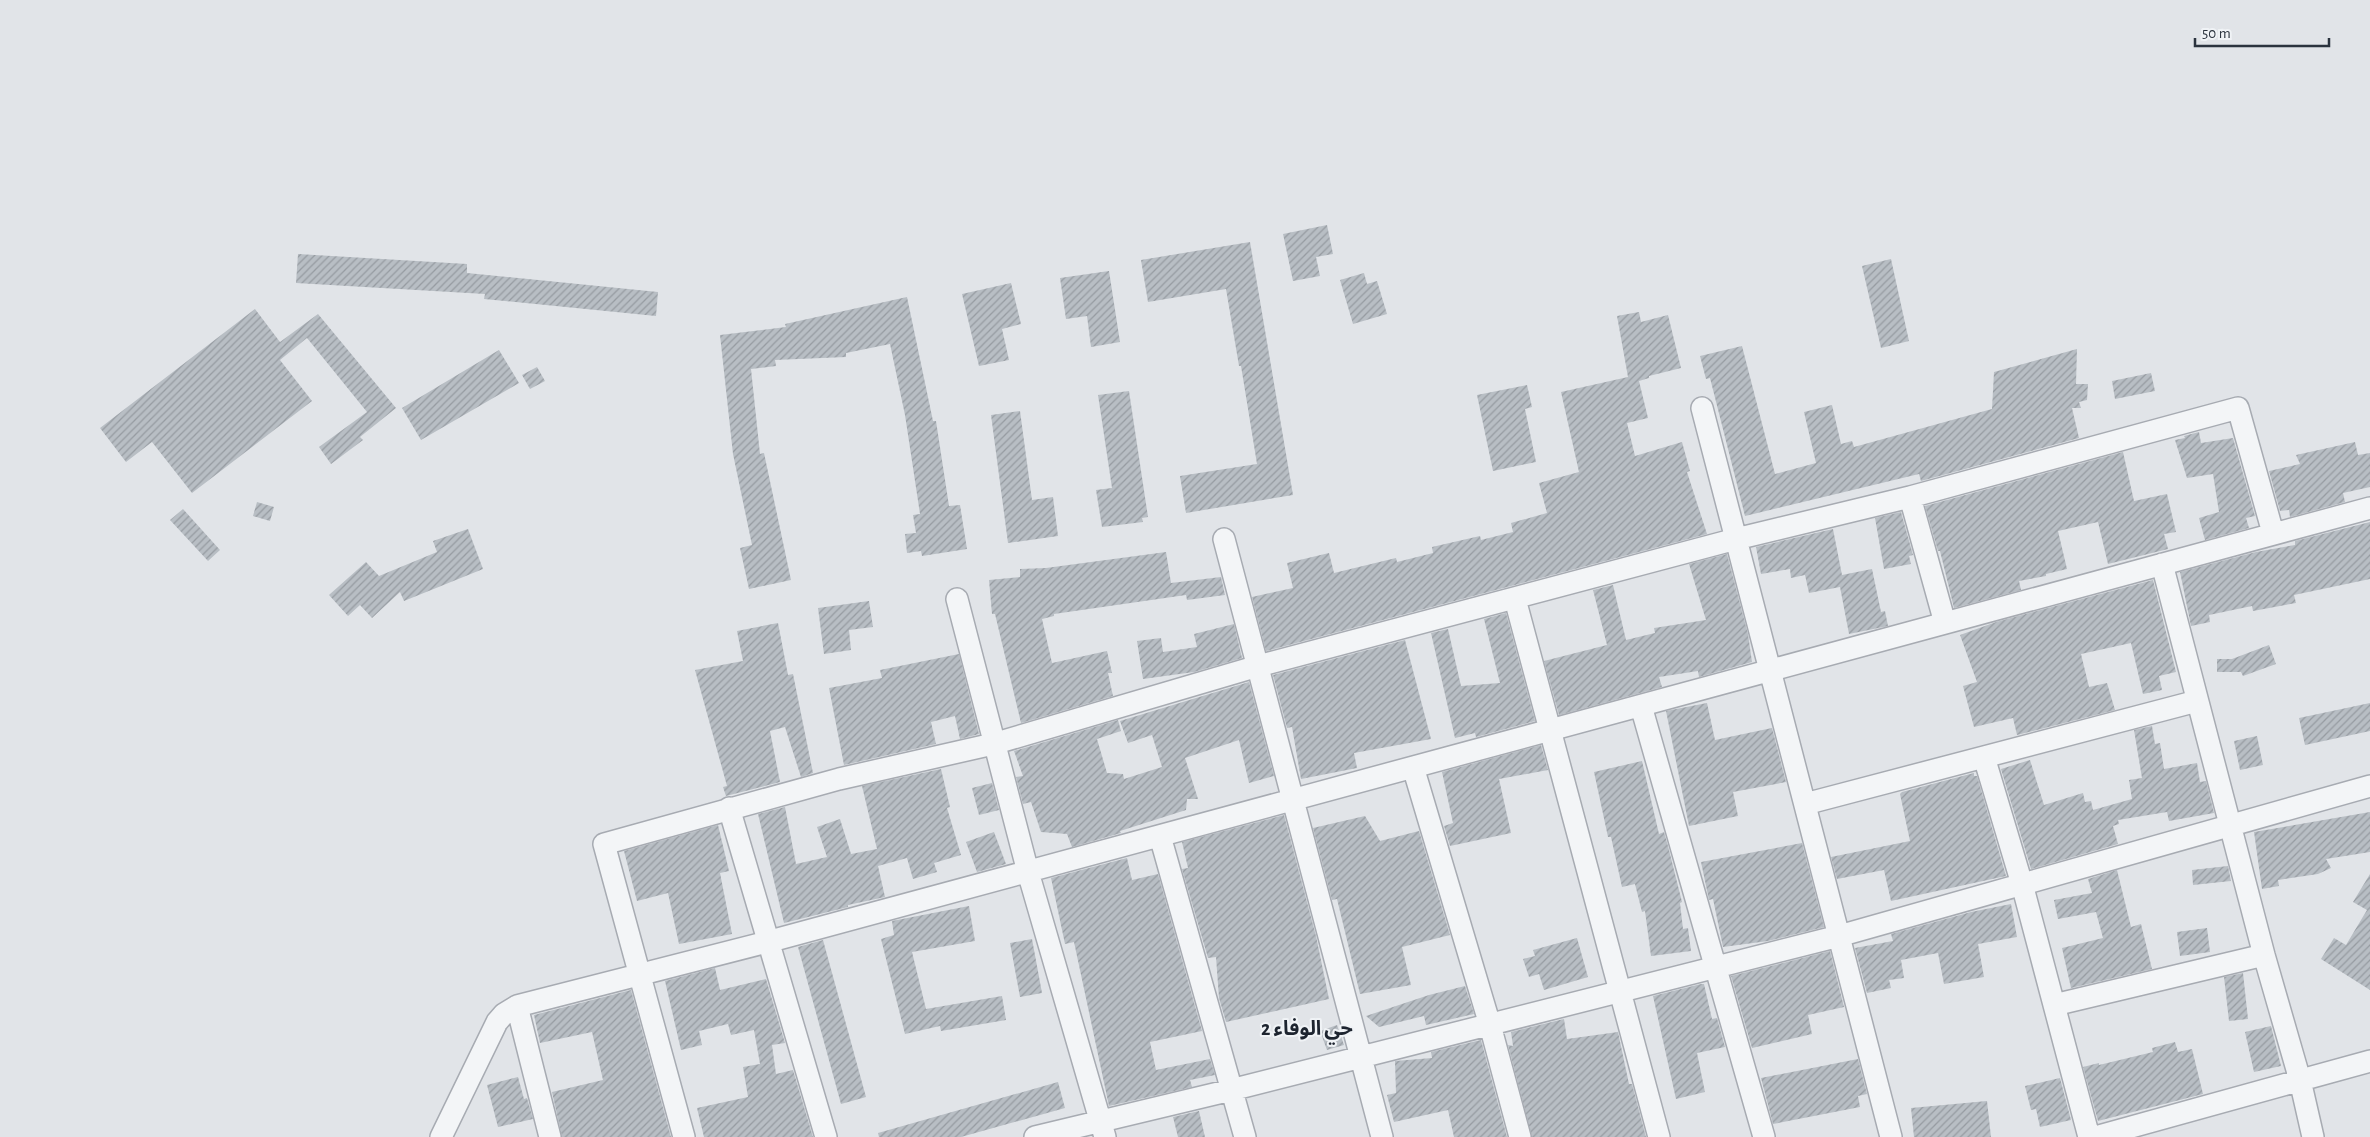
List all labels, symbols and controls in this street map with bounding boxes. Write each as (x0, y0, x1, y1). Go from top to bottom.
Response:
scale bar (2195, 15, 2329, 47)
text: 50 m (2202, 26, 2231, 41)
district label: حي الوفاء 2 (1261, 1018, 1353, 1045)

